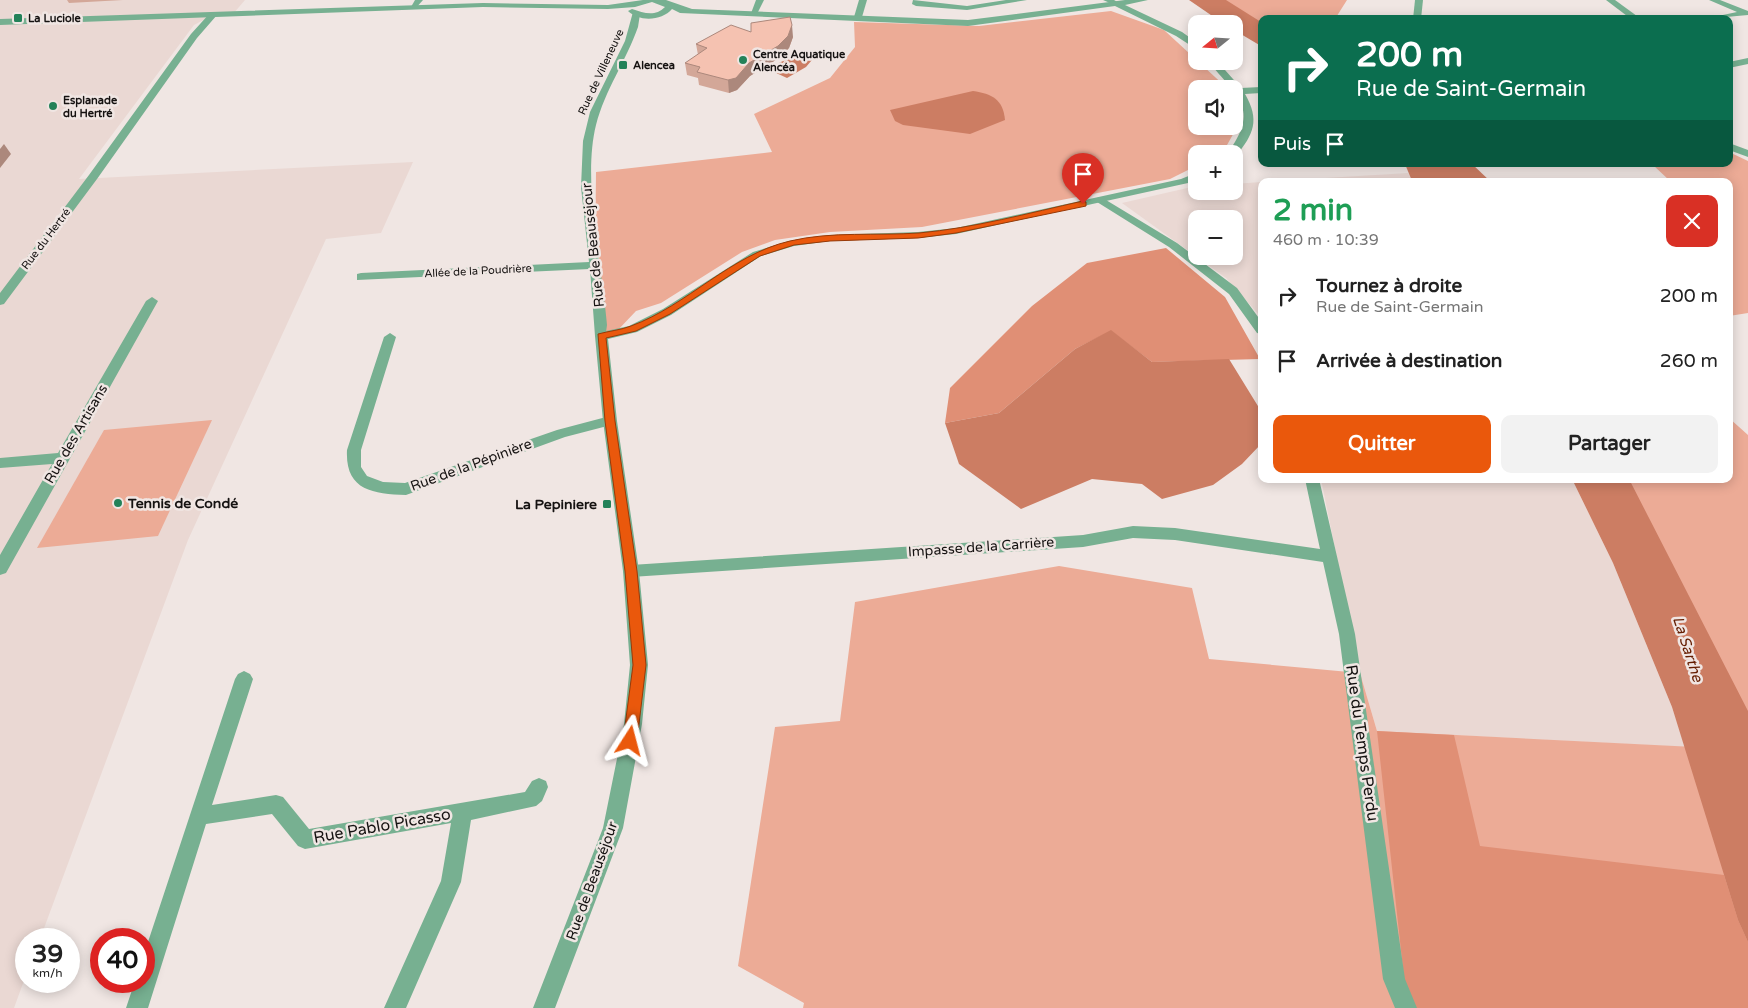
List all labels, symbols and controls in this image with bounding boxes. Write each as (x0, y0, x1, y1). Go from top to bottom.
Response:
marker: La Luciole (12, 12, 24, 24)
place label: La Luciole (28, 12, 81, 25)
north arrow (1188, 15, 1242, 70)
map controls (1188, 15, 1243, 265)
street label: Rue de Villeneuve (575, 27, 627, 117)
text: 200 m (1356, 34, 1463, 76)
icon: right (1273, 35, 1338, 100)
place label: Centre Aquatique Alencéa (753, 48, 846, 74)
marker: Centre Aquatique Alencéa (737, 54, 749, 66)
marker: Alencea (617, 59, 629, 71)
place label: Alencea (633, 59, 675, 72)
text: Rue de Saint-Germain (1356, 76, 1586, 102)
button: sound (1188, 80, 1243, 135)
place label: Esplanade du Hertré (63, 94, 118, 120)
marker: Esplanade du Hertré (47, 100, 59, 112)
icon: arrive (1321, 130, 1349, 158)
text: Puis (1273, 133, 1311, 155)
button: + (1188, 145, 1243, 200)
pin (1062, 153, 1104, 204)
icon: arrive (1069, 160, 1097, 188)
street label: Rue de Beauséjour (578, 181, 608, 308)
text: 2 min (1273, 192, 1353, 229)
button: close (1666, 195, 1718, 247)
street label: Rue du Hertré (19, 206, 73, 272)
button: − (1188, 210, 1243, 265)
text: 460 m · 10:39 (1273, 230, 1379, 250)
street label: Allée de la Poudrière (424, 262, 532, 280)
text: Tournez à droite (1316, 275, 1462, 297)
icon: right (1273, 282, 1301, 310)
text: 200 m (1660, 285, 1718, 307)
text: Rue de Saint-Germain (1316, 297, 1483, 317)
icon: arrive (1273, 347, 1301, 375)
text: Arrivée à destination (1316, 350, 1502, 372)
text: 260 m (1660, 350, 1718, 372)
street label: Rue des Artisans (41, 381, 111, 487)
button: Quitter (1273, 415, 1491, 473)
button: Partager (1501, 415, 1718, 473)
street label: Rue de la Pépinière (408, 435, 534, 495)
place label: Tennis de Condé (127, 495, 238, 512)
place label: La Pepiniere (515, 496, 597, 513)
marker: Tennis de Condé (112, 497, 124, 509)
marker: La Pepiniere (601, 498, 613, 510)
street label: Impasse de la Carrière (907, 533, 1055, 561)
water label: La Sarthe (1669, 614, 1707, 685)
street label: Rue du Temps Perdu (1341, 663, 1383, 823)
position arrow (603, 714, 655, 766)
street label: Rue Pablo Picasso (312, 804, 452, 848)
street label: Rue de Beauséjour (563, 819, 622, 943)
speed limit sign: 40 (90, 928, 155, 993)
text: 39 (32, 939, 63, 969)
text: km/h (32, 966, 63, 980)

